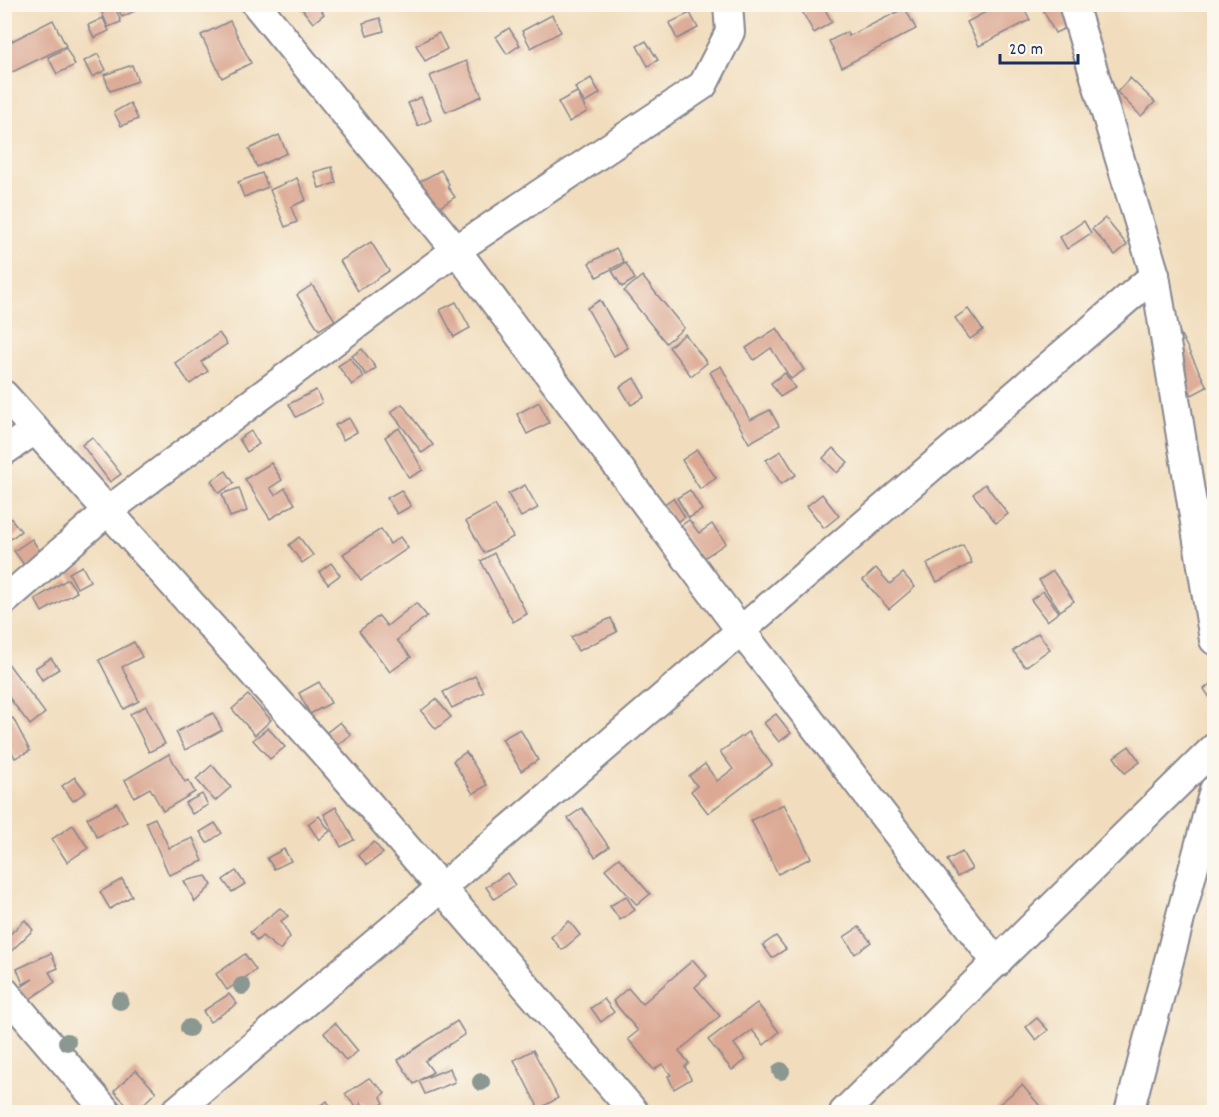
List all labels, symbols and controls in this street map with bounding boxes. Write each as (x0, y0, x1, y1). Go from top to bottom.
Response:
scale bar (1000, 27, 1078, 65)
text: 20 m (1009, 38, 1043, 63)

